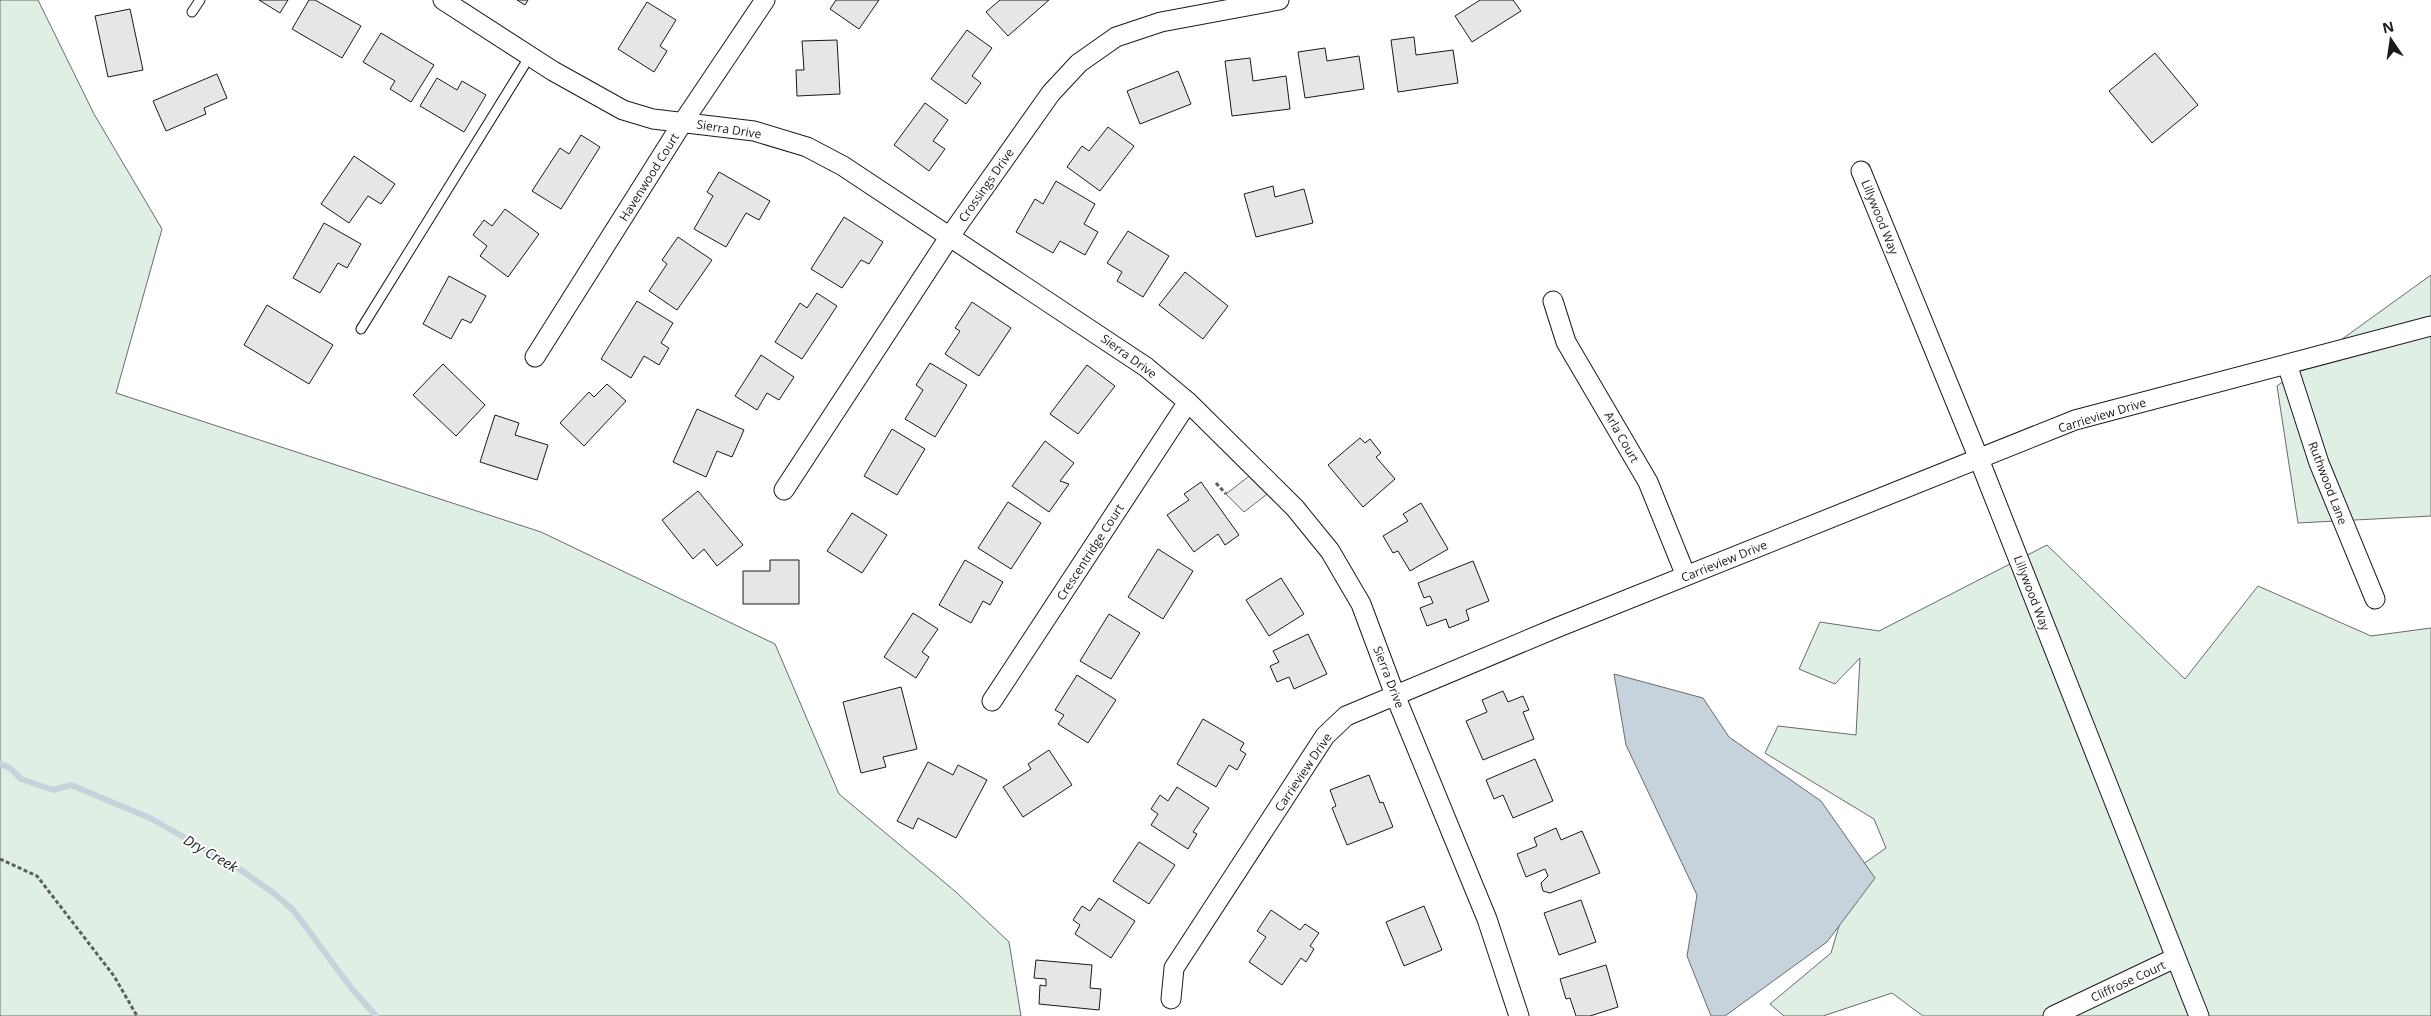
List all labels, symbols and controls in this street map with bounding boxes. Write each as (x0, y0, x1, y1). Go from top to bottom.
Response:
north arrow (2366, 15, 2416, 65)
text: N (2380, 16, 2396, 37)
street label: Sierra Drive (695, 115, 763, 143)
street label: Havenwood Court (615, 130, 683, 224)
street label: Crossings Drive (954, 145, 1018, 225)
street label: Lillywood Way (1857, 177, 1903, 258)
street label: Sierra Drive (1098, 330, 1161, 382)
street label: Carrieview Drive (2056, 393, 2148, 436)
street label: Arla Court (1600, 408, 1644, 466)
street label: Ruthwood Lane (2304, 439, 2352, 527)
street label: Crescentridge Court (1052, 500, 1128, 604)
street label: Carrieview Drive (1678, 536, 1770, 586)
street label: Lillywood Way (2010, 553, 2055, 634)
street label: Sierra Drive (1369, 643, 1409, 711)
street label: Carrieview Drive (1270, 729, 1336, 815)
water label: Dry Creek (180, 830, 243, 877)
street label: Cliffrose Court (2088, 956, 2168, 1006)

